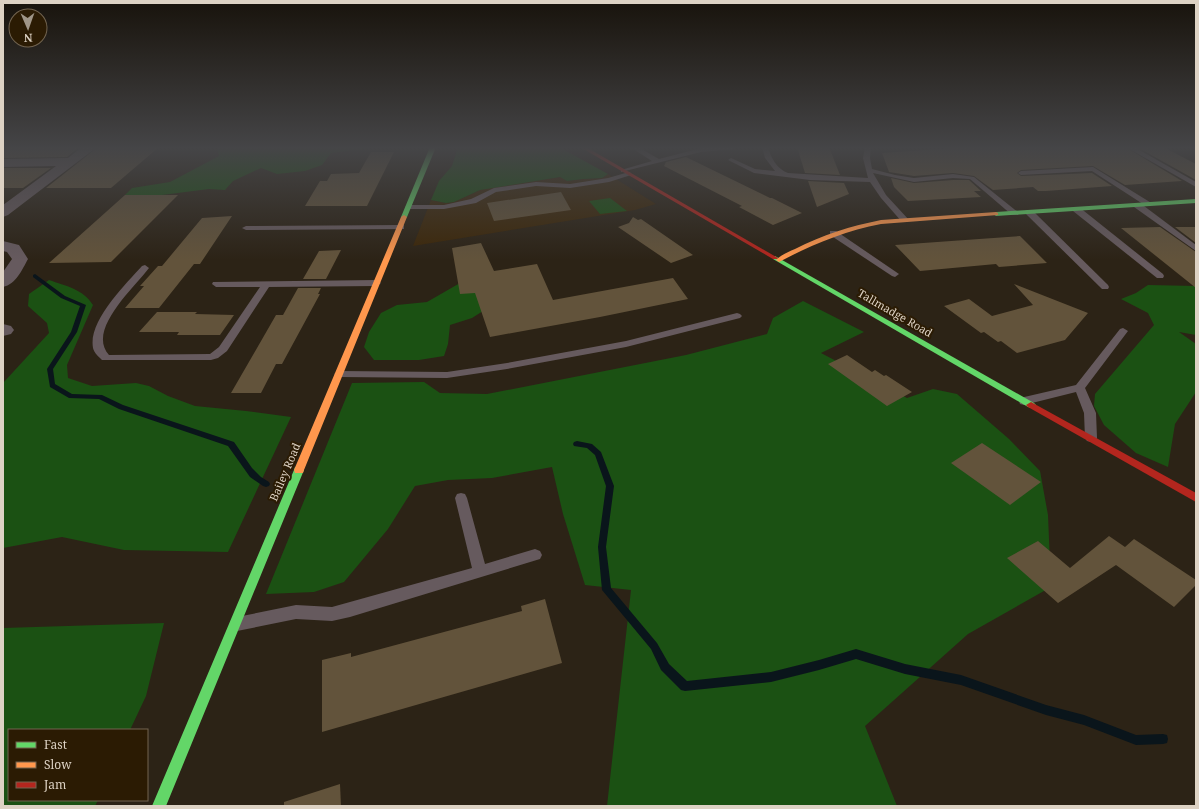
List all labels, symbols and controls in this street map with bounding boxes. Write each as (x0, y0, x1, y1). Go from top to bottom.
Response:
north arrow (8, 8, 48, 48)
text: N (23, 31, 33, 46)
street label: Tallmadge Road (855, 285, 936, 340)
street label: Bailey Road (266, 440, 304, 503)
legend (8, 729, 148, 801)
text: Fast (44, 736, 67, 753)
text: Slow (44, 756, 72, 773)
text: Jam (43, 776, 66, 793)

